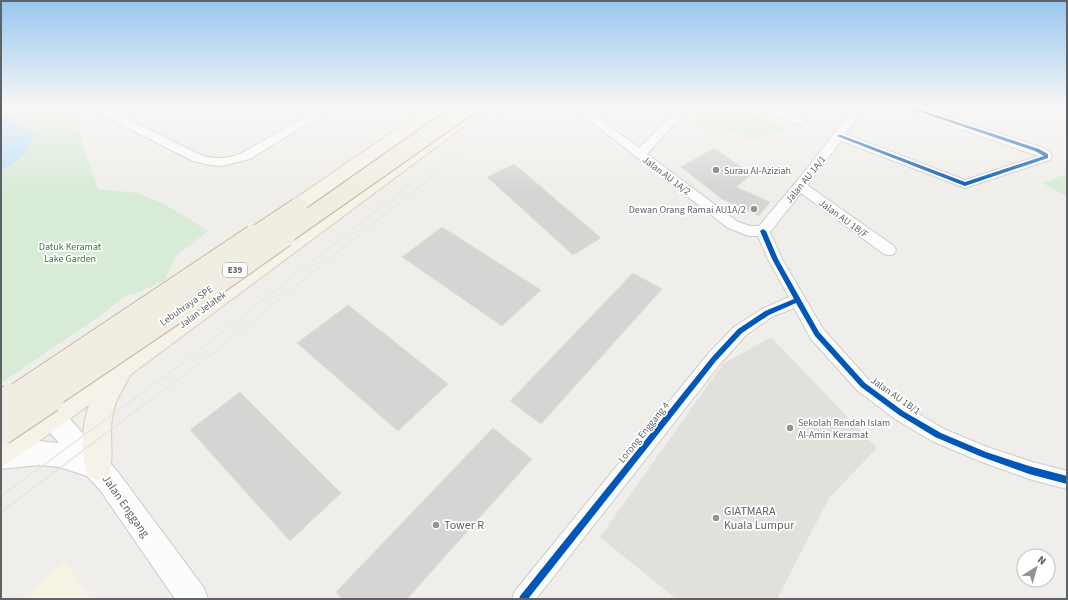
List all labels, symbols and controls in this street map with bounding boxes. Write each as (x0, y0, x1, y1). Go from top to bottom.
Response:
street label: Jalan AU 1A/2 (639, 153, 694, 199)
street label: Jalan AU 1A/1 (782, 153, 829, 206)
place label: Surau Al-Aziziah (724, 164, 791, 178)
marker: Surau Al-Aziziah (711, 165, 721, 175)
street label: Jalan AU 1B/F (816, 196, 871, 242)
place label: Dewan Orang Ramai AU1A/2 (629, 203, 746, 217)
marker: Dewan Orang Ramai AU1A/2 (749, 204, 759, 214)
park label: Datuk Keramat Lake Garden (39, 240, 102, 266)
road number: E39 (223, 263, 247, 277)
street label: Lebuhraya SPE (157, 282, 216, 329)
street label: Jalan Jelatek (176, 288, 229, 332)
street label: Jalan AU 1B/1 (868, 373, 923, 418)
street label: Lorong Enggang 4 (615, 399, 673, 466)
place label: Sekolah Rendah Islam Al-Amin Keramat (798, 416, 890, 442)
marker: Sekolah Rendah Islam Al-Amin Keramat (785, 423, 795, 433)
street label: Jalan Enggang (98, 471, 154, 541)
place label: GIATMARA Kuala Lumpur (724, 503, 795, 534)
marker: GIATMARA Kuala Lumpur (711, 513, 721, 523)
place label: Tower R (444, 517, 484, 534)
marker: Tower R (431, 520, 441, 530)
north arrow (1016, 548, 1056, 588)
text: N (1034, 552, 1049, 569)

